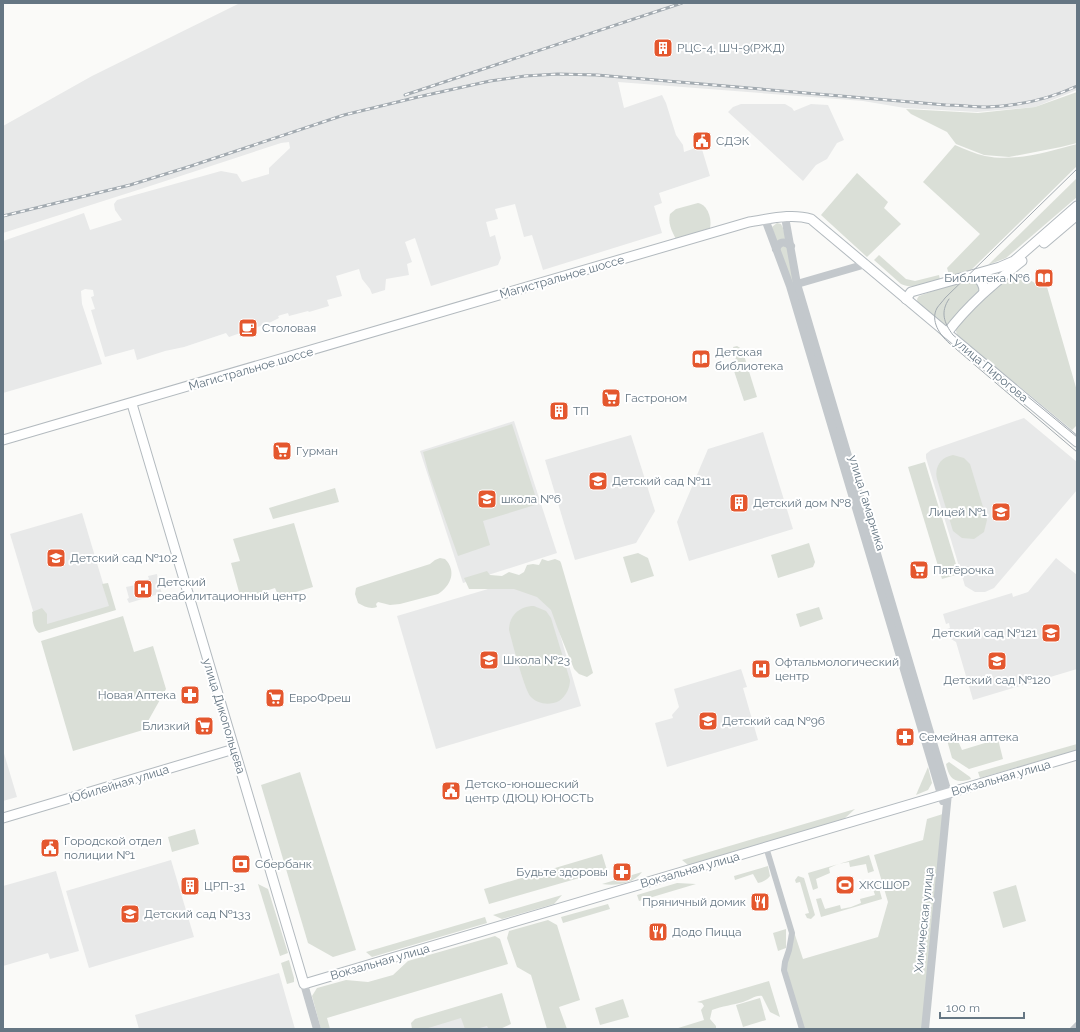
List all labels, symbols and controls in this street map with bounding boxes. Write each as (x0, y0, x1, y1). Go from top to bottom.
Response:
building icon: РЦС-4, ШЧ-9(РЖД) (652, 37, 674, 59)
place label: РЦС-4, ШЧ-9(РЖД) (677, 41, 785, 55)
public building icon: СДЭК (691, 130, 713, 152)
place label: СДЭК (716, 134, 750, 148)
street label: Магистральное шоссе (498, 252, 626, 302)
library icon: Библитека №6 (1033, 267, 1055, 289)
place label: Библитека №6 (944, 271, 1030, 285)
cafe icon: Столовая (237, 317, 259, 339)
place label: Столовая (262, 321, 316, 335)
street label: улица Пирогова (951, 335, 1031, 405)
street label: Магистральное шоссе (187, 344, 315, 394)
place label: Детская библиотека (715, 345, 783, 373)
library icon: Детская библиотека (690, 348, 712, 370)
supermarket icon: Гастроном (600, 387, 622, 409)
place label: Гастроном (625, 391, 687, 405)
building icon: ТП (548, 400, 570, 422)
place label: ТП (573, 404, 589, 418)
supermarket icon: Гурман (271, 440, 293, 462)
place label: Гурман (296, 444, 338, 458)
street label: улица Гамарника (846, 454, 888, 552)
school or university icon: Детский сад №11 (587, 470, 609, 492)
place label: Детский сад №11 (612, 474, 711, 488)
school or university icon: школа №6 (476, 488, 498, 510)
place label: школа №6 (501, 492, 561, 506)
building icon: Детский дом №8 (728, 492, 750, 514)
place label: Детский дом №8 (753, 496, 851, 510)
school or university icon: Лицей №1 (990, 501, 1012, 523)
place label: Лицей №1 (928, 505, 987, 519)
school or university icon: Детский сад №102 (45, 547, 67, 569)
place label: Детский сад №102 (70, 551, 177, 565)
supermarket icon: Пятёрочка (908, 559, 930, 581)
place label: Пятёрочка (933, 563, 994, 577)
place label: Детский реабилитационный центр (157, 575, 306, 603)
hospital icon: Детский реабилитационный центр (132, 578, 154, 600)
school or university icon: Детский сад №121 (1040, 622, 1062, 644)
place label: Детский сад №121 (932, 626, 1037, 640)
school or university icon: Школа №23 (478, 649, 500, 671)
school or university icon: Детский сад №120 (986, 650, 1008, 672)
place label: Школа №23 (503, 653, 570, 667)
place label: Офтальмологический центр (775, 655, 899, 683)
street label: улица Дикопольцева (200, 657, 248, 775)
hospital icon: Офтальмологический центр (750, 658, 772, 680)
place label: Детский сад №120 (943, 673, 1051, 687)
pharmacy icon: Новая Аптека (179, 684, 201, 706)
supermarket icon: ЕвроФреш (264, 687, 286, 709)
place label: Новая Аптека (98, 688, 176, 702)
place label: ЕвроФреш (289, 691, 351, 705)
school or university icon: Детский сад №96 (697, 710, 719, 732)
place label: Детский сад №96 (722, 714, 825, 728)
supermarket icon: Близкий (193, 715, 215, 737)
place label: Близкий (142, 719, 190, 733)
pharmacy icon: Семейная аптека (894, 726, 916, 748)
place label: Семейная аптека (919, 730, 1019, 744)
street label: Вокзальная улица (950, 757, 1052, 799)
street label: Юбилейная улица (67, 762, 171, 806)
place label: Детско-юношеский центр (ДЮЦ) ЮНОСТЬ (465, 777, 594, 805)
public building icon: Детско-юношеский центр (ДЮЦ) ЮНОСТЬ (440, 780, 462, 802)
place label: Городской отдел полиции №1 (64, 834, 162, 862)
public building icon: Городской отдел полиции №1 (39, 837, 61, 859)
street label: Вокзальная улица (639, 849, 741, 891)
bank icon: Сбербанк (230, 853, 252, 875)
place label: Сбербанк (255, 857, 312, 871)
pharmacy icon: Будьте здоровы (611, 861, 633, 883)
place label: Будьте здоровы (516, 865, 608, 879)
street label: Химическая улица (912, 867, 936, 973)
sports icon: ХКСШОР (834, 874, 856, 896)
building icon: ЦРП-31 (179, 875, 201, 897)
place label: ХКСШОР (859, 878, 910, 892)
place label: ЦРП-31 (204, 879, 245, 893)
restaurant icon: Пряничный домик (749, 891, 771, 913)
place label: Пряничный домик (642, 895, 746, 909)
school or university icon: Детский сад №133 (119, 903, 141, 925)
place label: Детский сад №133 (144, 907, 251, 921)
restaurant icon: Додо Пицца (647, 921, 669, 943)
place label: Додо Пицца (672, 925, 741, 939)
street label: Вокзальная улица (329, 941, 431, 983)
scale bar (940, 994, 1024, 1020)
text: 100 m (946, 1001, 980, 1015)

